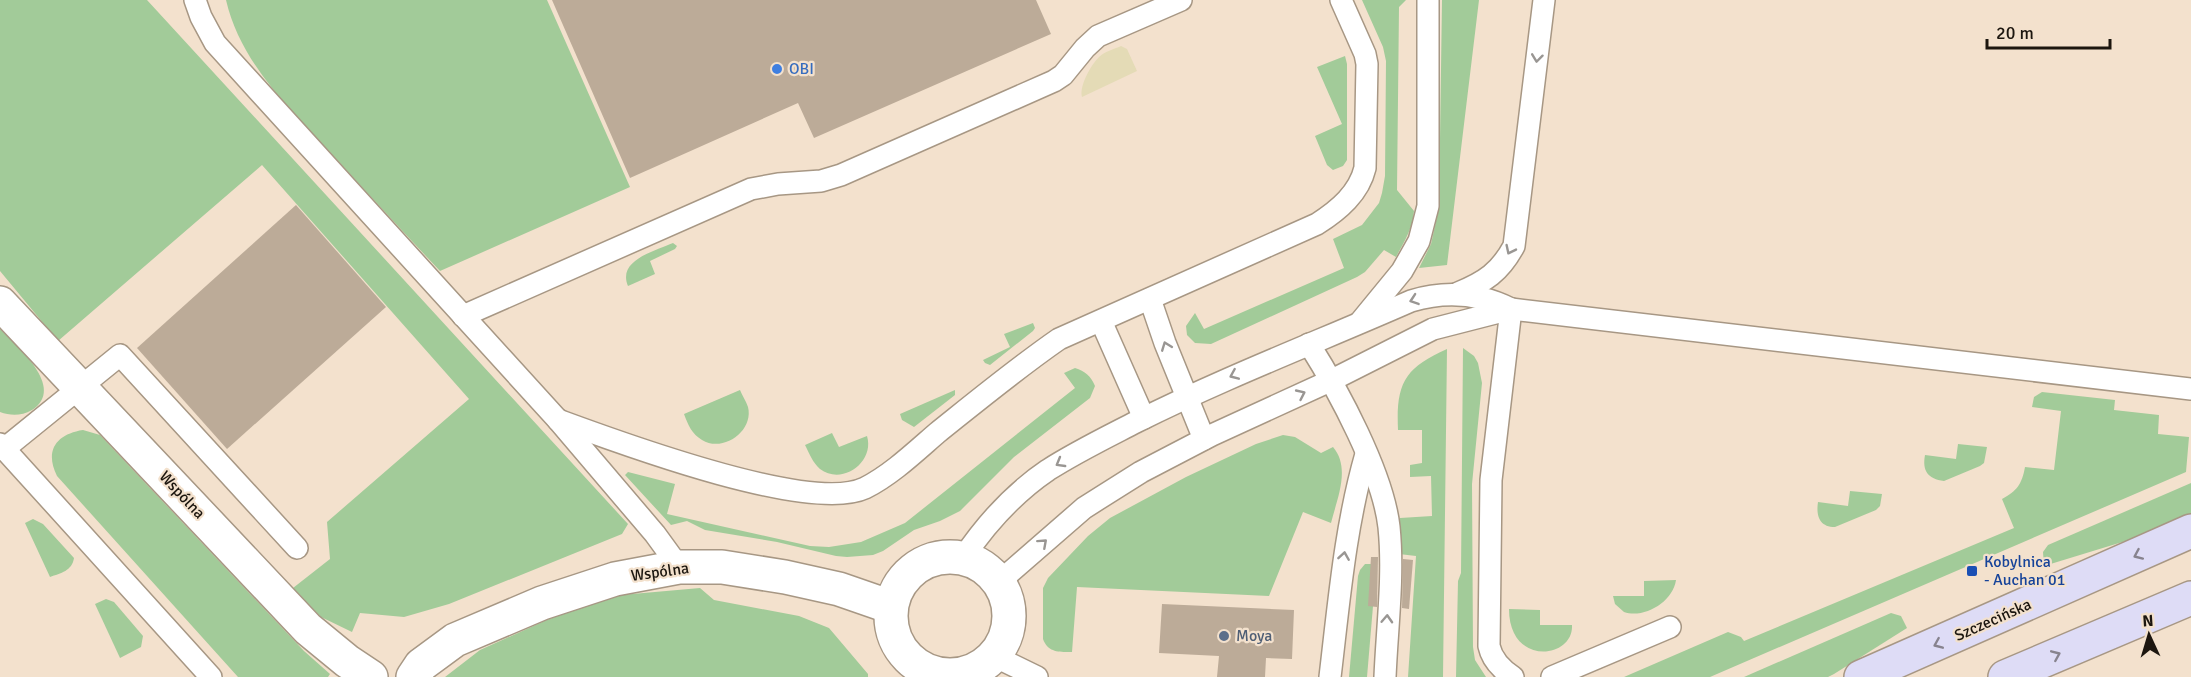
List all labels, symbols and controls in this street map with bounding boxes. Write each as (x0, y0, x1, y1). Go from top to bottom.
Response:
scale bar (1987, 12, 2110, 50)
text: 20 m (1996, 22, 2034, 44)
one-way arrow (1531, 53, 1544, 63)
place label: OBI (789, 59, 814, 79)
marker: OBI (770, 62, 784, 76)
one-way arrow (1506, 244, 1518, 255)
one-way arrow (1410, 293, 1420, 306)
one-way arrow (1161, 341, 1174, 352)
one-way arrow (1230, 368, 1241, 380)
one-way arrow (1295, 389, 1306, 401)
one-way arrow (1056, 456, 1066, 467)
street label: Wspólna (155, 467, 209, 523)
one-way arrow (1036, 539, 1046, 550)
one-way arrow (2133, 548, 2144, 560)
one-way arrow (1337, 552, 1349, 561)
place label: Kobylnica - Auchan 01 (1984, 552, 2065, 590)
street label: Wspólna (630, 558, 690, 586)
marker: Kobylnica - Auchan 01 (1965, 564, 1979, 578)
street label: Szczecińska (1951, 594, 2035, 646)
north arrow (2119, 605, 2179, 665)
text: N (2142, 611, 2154, 631)
one-way arrow (1381, 614, 1394, 623)
place label: Moya (1236, 626, 1272, 646)
marker: Moya (1217, 629, 1231, 643)
one-way arrow (1933, 637, 1944, 649)
one-way arrow (2049, 650, 2060, 662)

